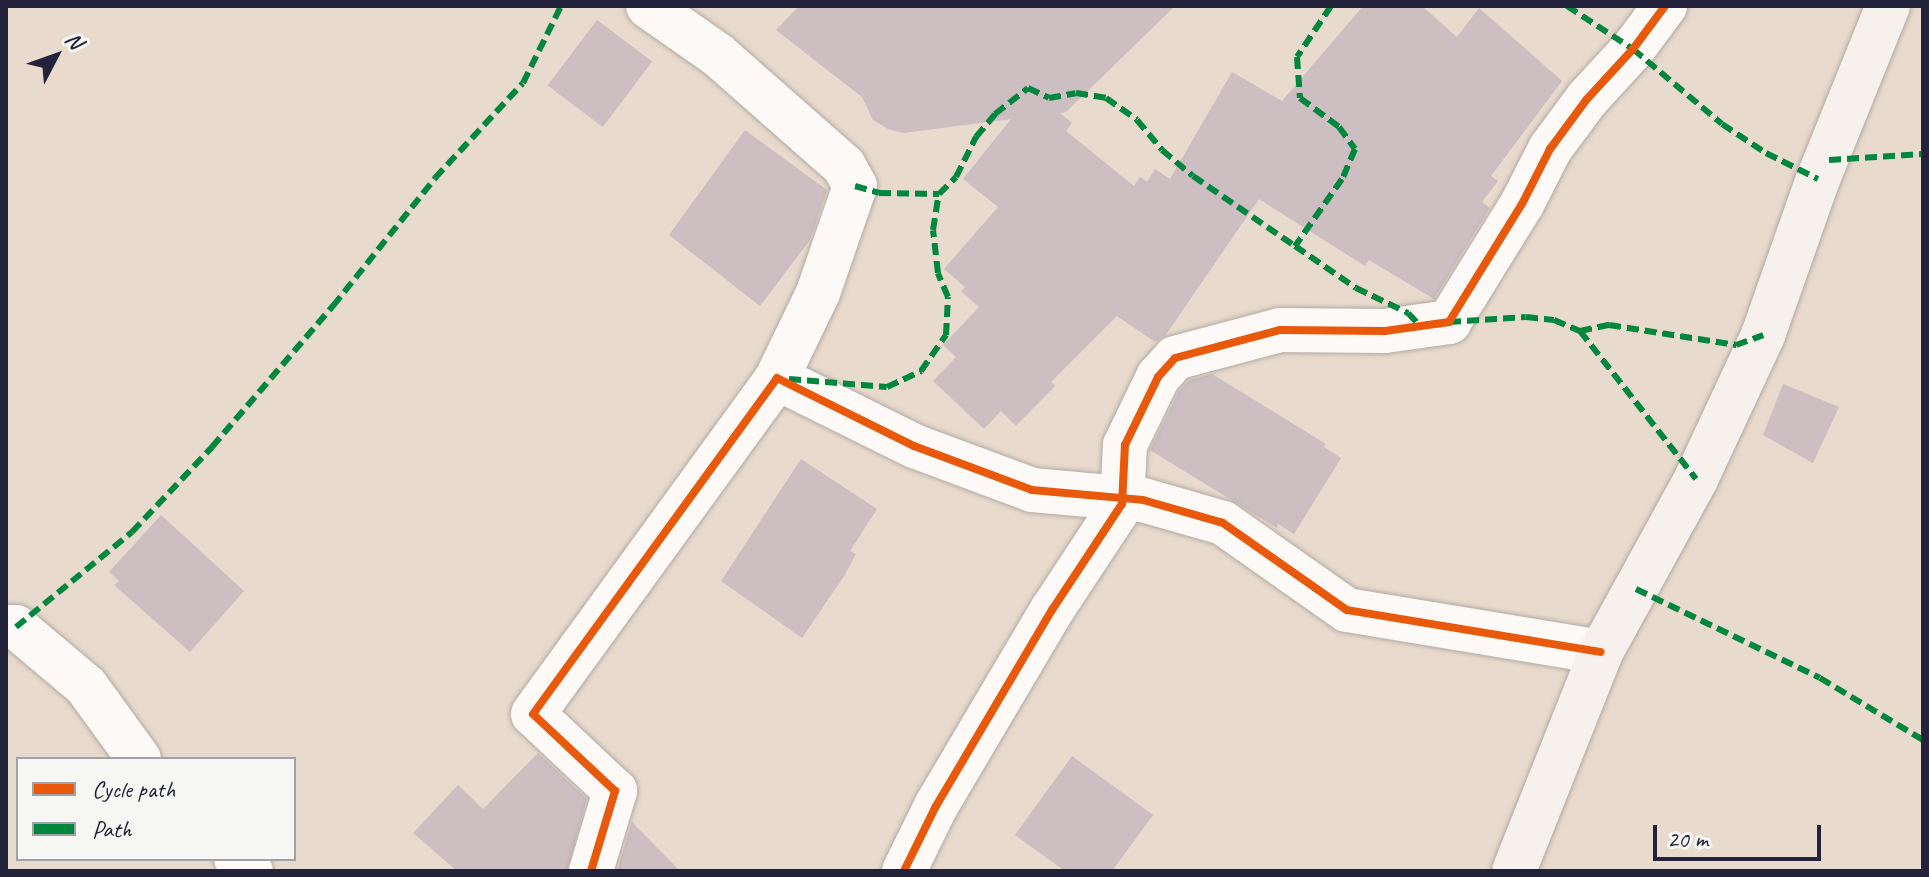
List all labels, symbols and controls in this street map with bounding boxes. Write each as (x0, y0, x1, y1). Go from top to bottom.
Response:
north arrow (16, 16, 96, 96)
text: N (59, 26, 89, 55)
legend (16, 757, 296, 861)
text: Cycle path (92, 774, 175, 804)
scale bar (1657, 809, 1825, 859)
text: Path (92, 814, 132, 844)
text: 20 m (1667, 824, 1708, 854)

